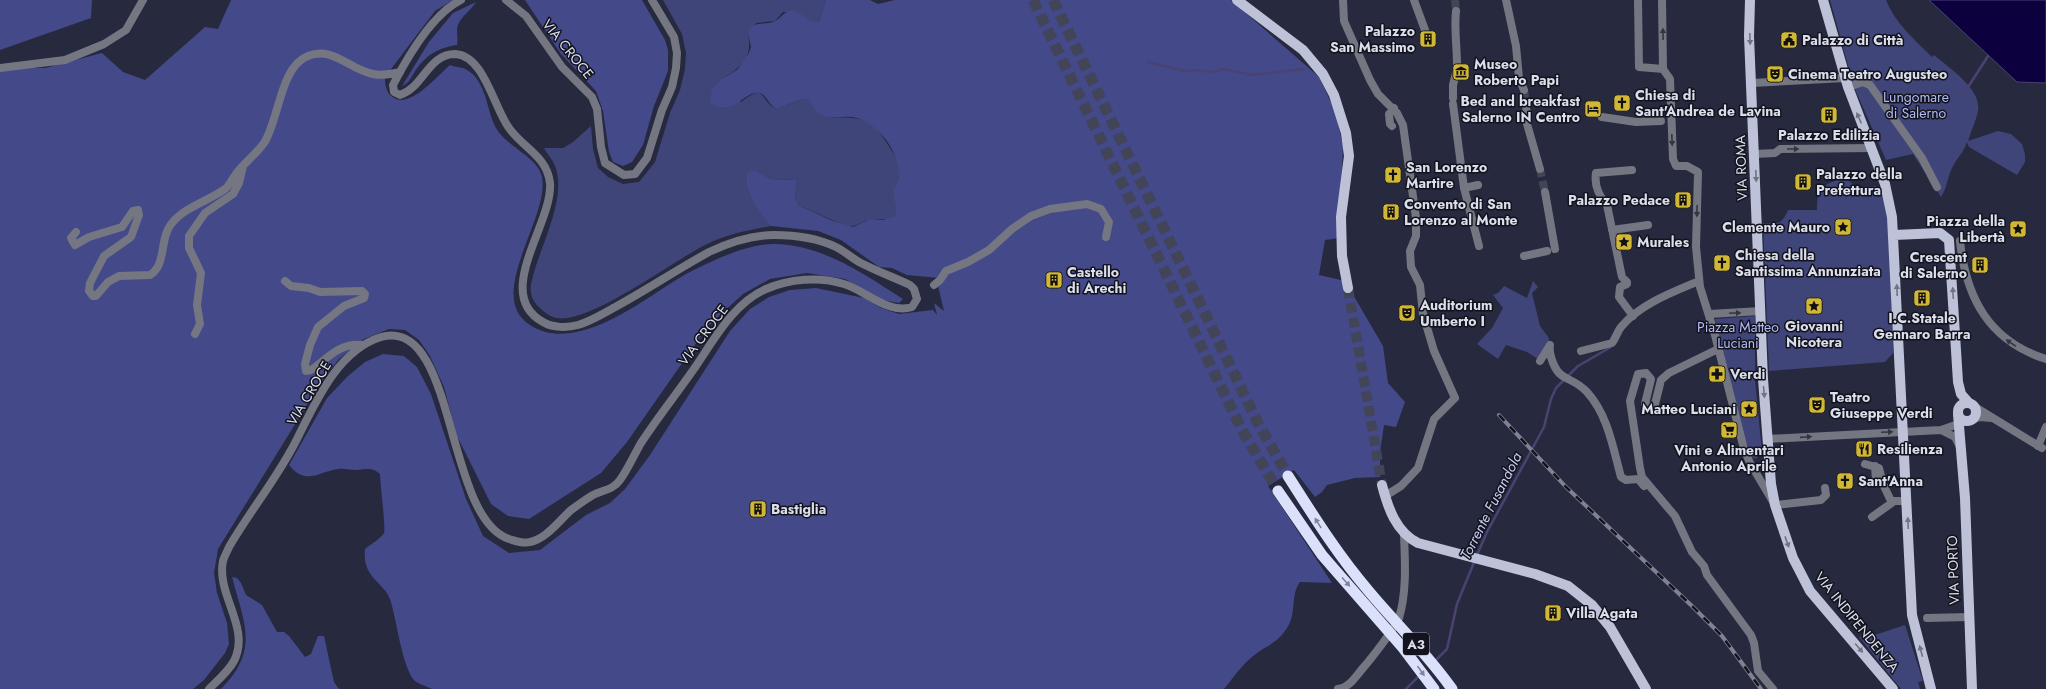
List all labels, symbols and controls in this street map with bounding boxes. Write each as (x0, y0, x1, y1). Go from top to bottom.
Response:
street label: VIA CROCE (538, 15, 598, 83)
place label: Palazzo San Massimo (1330, 21, 1415, 57)
one-way arrow (1659, 28, 1666, 40)
building icon: Palazzo San Massimo (1418, 29, 1438, 49)
public building icon: Palazzo di Città (1779, 30, 1799, 50)
place label: Palazzo di Città (1802, 30, 1903, 50)
one-way arrow (1747, 33, 1753, 46)
place label: Museo Roberto Papi (1474, 54, 1559, 90)
museum icon: Museo Roberto Papi (1451, 62, 1471, 82)
theatre icon: Cinema Teatro Augusteo (1765, 64, 1785, 84)
place label: Cinema Teatro Augusteo (1788, 64, 1947, 84)
place label: Chiesa di Sant'Andrea de Lavina (1635, 85, 1781, 121)
park label: Lungomare di Salerno (1883, 87, 1949, 123)
place label: Bed and breakfast Salerno IN Centro (1460, 91, 1581, 127)
church icon: Chiesa di Sant'Andrea de Lavina (1612, 93, 1632, 113)
hotel icon: Bed and breakfast Salerno IN Centro (1583, 99, 1603, 119)
building icon: Palazzo Edilizia (1819, 105, 1839, 125)
one-way arrow (1856, 111, 1862, 123)
place label: Palazzo Edilizia (1778, 125, 1880, 145)
one-way arrow (1669, 134, 1675, 147)
street label: VIA ROMA (1730, 134, 1752, 201)
one-way arrow (1787, 146, 1800, 152)
place label: San Lorenzo Martire (1406, 157, 1487, 193)
place label: Palazzo della Prefettura (1816, 164, 1902, 200)
church icon: San Lorenzo Martire (1383, 165, 1403, 185)
one-way arrow (1753, 170, 1759, 183)
building icon: Palazzo della Prefettura (1793, 172, 1813, 192)
place label: Palazzo Pedace (1568, 190, 1670, 210)
building icon: Palazzo Pedace (1673, 190, 1693, 210)
place label: Convento di San Lorenzo al Monte (1404, 194, 1518, 230)
building icon: Convento di San Lorenzo al Monte (1381, 202, 1401, 222)
one-way arrow (1694, 205, 1700, 218)
place label: Piazza della Libertà (1926, 211, 2005, 247)
place label: Clemente Mauro (1722, 217, 1830, 237)
place icon: Clemente Mauro (1833, 217, 1853, 237)
place icon: Piazza della Libertà (2008, 219, 2028, 239)
place icon: Murales (1614, 232, 1634, 252)
place label: Murales (1637, 232, 1690, 252)
place label: Chiesa della Santissima Annunziata (1735, 245, 1881, 281)
place label: Crescent di Salerno (1900, 247, 1968, 283)
church icon: Chiesa della Santissima Annunziata (1712, 253, 1732, 273)
building icon: Crescent di Salerno (1970, 255, 1990, 275)
place label: Castello di Arechi (1067, 262, 1126, 298)
building icon: Castello di Arechi (1044, 270, 1064, 290)
one-way arrow (1893, 284, 1900, 296)
one-way arrow (1950, 286, 1956, 299)
building icon: I.C.Statale Gennaro Barra (1912, 288, 1932, 308)
place label: Auditorium Umberto I (1419, 295, 1492, 331)
place icon: Giovanni Nicotera (1804, 296, 1824, 316)
street label: VIA CROCE (673, 300, 733, 370)
theatre icon: Auditorium Umberto I (1397, 303, 1417, 323)
place label: I.C.Statale Gennaro Barra (1874, 308, 1970, 344)
one-way arrow (1729, 309, 1741, 316)
place label: Giovanni Nicotera (1785, 316, 1843, 352)
park label: Piazza Matteo Luciani (1697, 317, 1779, 353)
one-way arrow (2006, 339, 2016, 347)
street label: VIA CROCE (282, 357, 336, 429)
pharmacy icon: Verdi (1707, 364, 1727, 384)
place label: Verdi (1729, 364, 1766, 384)
one-way arrow (1761, 386, 1768, 398)
place label: Teatro Giuseppe Verdi (1830, 387, 1933, 423)
theatre icon: Teatro Giuseppe Verdi (1807, 395, 1827, 415)
place label: Matteo Luciani (1641, 399, 1736, 419)
place icon: Matteo Luciani (1739, 399, 1759, 419)
supermarket icon: Vini e Alimentari Antonio Aprile (1719, 420, 1739, 440)
one-way arrow (1881, 428, 1893, 435)
one-way arrow (1800, 433, 1812, 440)
restaurant icon: Resilienza (1854, 439, 1874, 459)
place label: Resilienza (1877, 439, 1943, 459)
place label: Vini e Alimentari Antonio Aprile (1673, 440, 1784, 476)
water label: Torrente Fusandola (1454, 448, 1528, 564)
church icon: Sant'Anna (1835, 471, 1855, 491)
place label: Sant'Anna (1858, 471, 1923, 491)
building icon: Bastiglia (748, 499, 768, 519)
place label: Bastiglia (771, 499, 826, 519)
one-way arrow (1314, 517, 1321, 529)
one-way arrow (1904, 517, 1911, 529)
street label: VIA PORTO (1942, 535, 1964, 605)
one-way arrow (1785, 536, 1791, 548)
street label: VIA INDIPENDENZA (1810, 567, 1904, 677)
one-way arrow (1341, 577, 1350, 587)
building icon: Villa Agata (1543, 603, 1563, 623)
place label: Villa Agata (1565, 603, 1638, 623)
road number: A3 (1403, 633, 1429, 655)
one-way arrow (1855, 643, 1864, 654)
one-way arrow (1918, 645, 1924, 657)
one-way arrow (1417, 666, 1425, 676)

